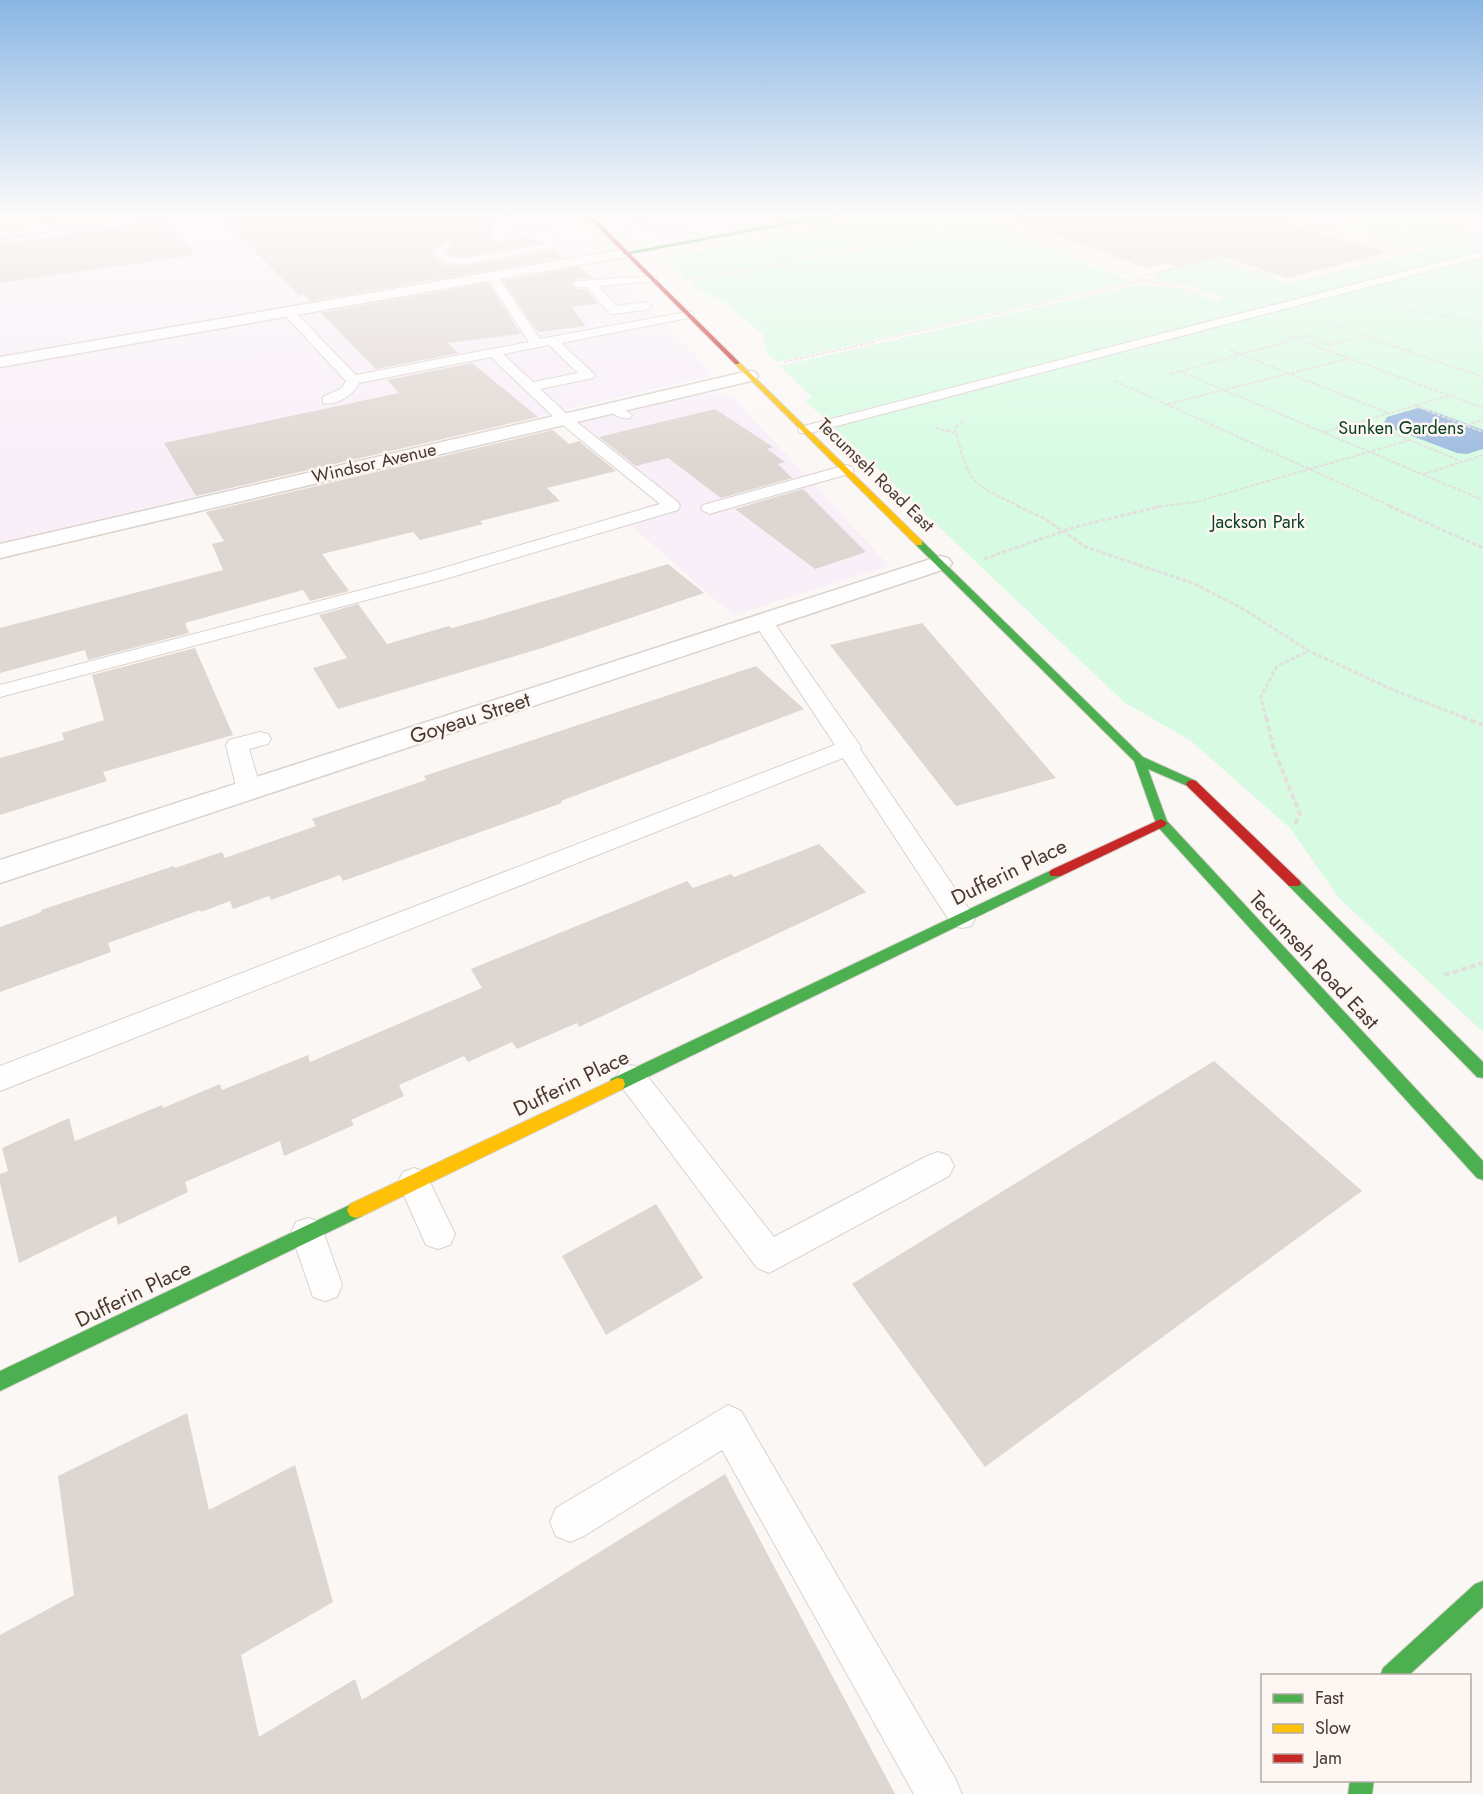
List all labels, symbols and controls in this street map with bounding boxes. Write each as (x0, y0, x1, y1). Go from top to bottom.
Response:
street label: Tecumseh Road East (812, 412, 941, 538)
park label: Sunken Gardens (1338, 415, 1464, 441)
street label: Windsor Avenue (309, 436, 439, 490)
park label: Jackson Park (1209, 509, 1305, 535)
street label: Goyeau Street (406, 684, 534, 752)
street label: Dufferin Place (946, 831, 1072, 913)
street label: Tecumseh Road East (1242, 884, 1386, 1036)
street label: Dufferin Place (508, 1042, 634, 1124)
street label: Dufferin Place (70, 1253, 196, 1335)
legend (1261, 1674, 1471, 1782)
text: Fast (1315, 1685, 1344, 1711)
text: Slow (1315, 1715, 1352, 1741)
text: Jam (1313, 1745, 1342, 1771)

